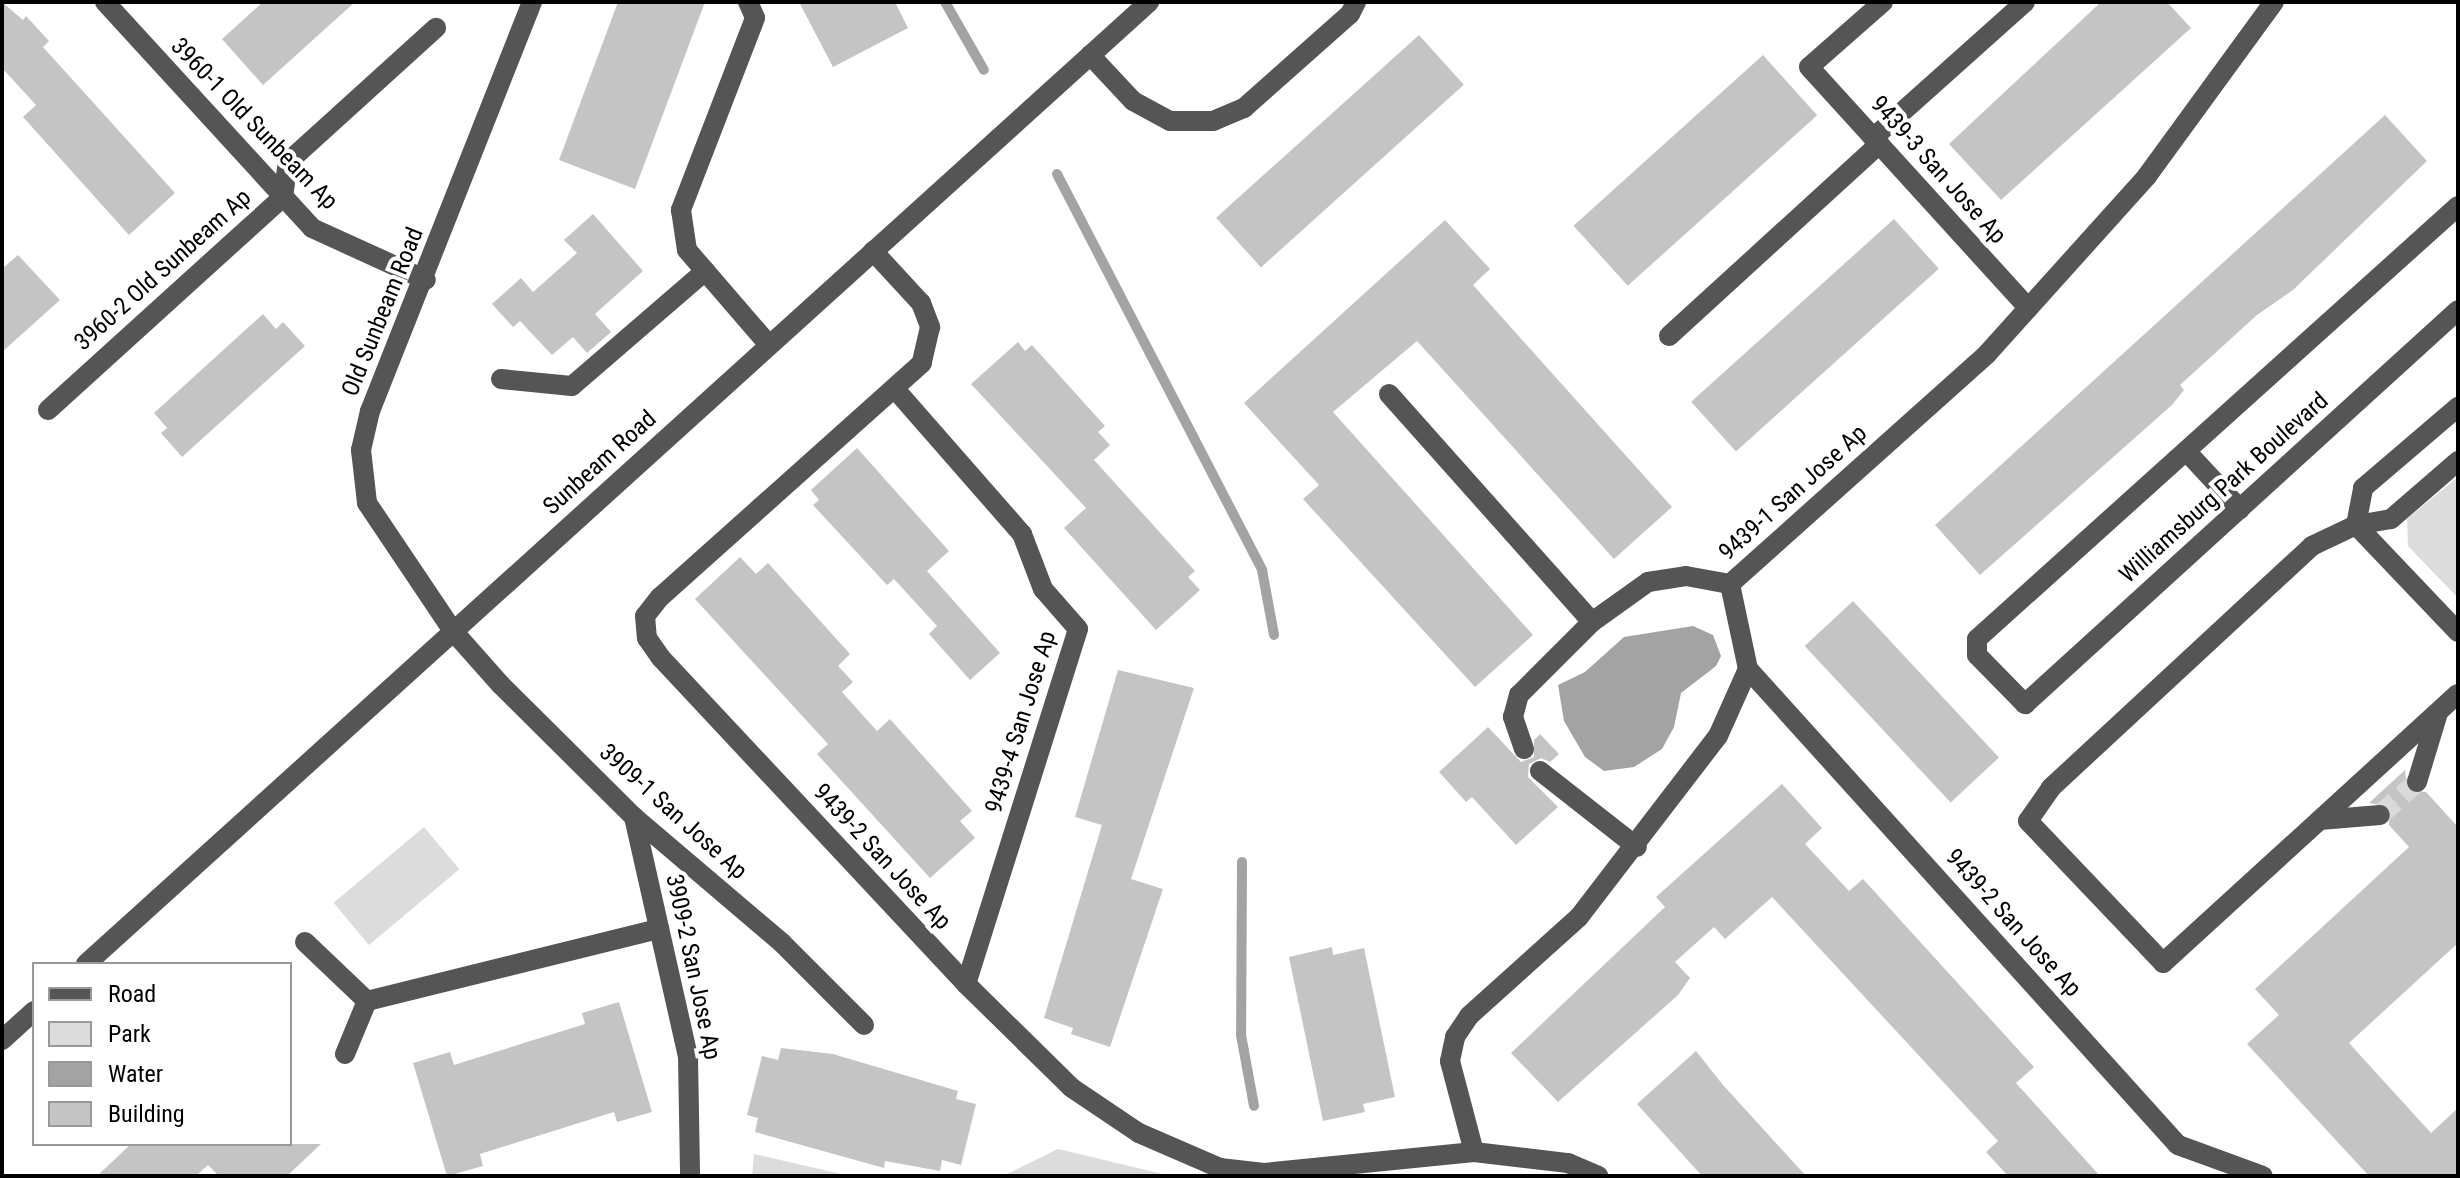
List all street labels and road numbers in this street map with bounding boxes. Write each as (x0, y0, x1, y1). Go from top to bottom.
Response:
street label: 3960-1 Old Sunbeam Ap (165, 32, 343, 216)
street label: 9439-3 San Jose Ap (1864, 90, 2012, 250)
street label: 3960-2 Old Sunbeam Ap (69, 183, 257, 357)
street label: Old Sunbeam Road (336, 223, 430, 401)
street label: Williamsburg Park Boulevard (2114, 387, 2334, 589)
street label: Sunbeam Road (538, 405, 662, 521)
street label: 9439-1 San Jose Ap (1713, 419, 1873, 567)
street label: 9439-4 San Jose Ap (980, 628, 1062, 816)
street label: 3909-1 San Jose Ap (593, 738, 753, 886)
street label: 9439-2 San Jose Ap (807, 778, 957, 936)
street label: 9439-2 San Jose Ap (1939, 843, 2087, 1003)
street label: 3909-2 San Jose Ap (659, 872, 727, 1062)

